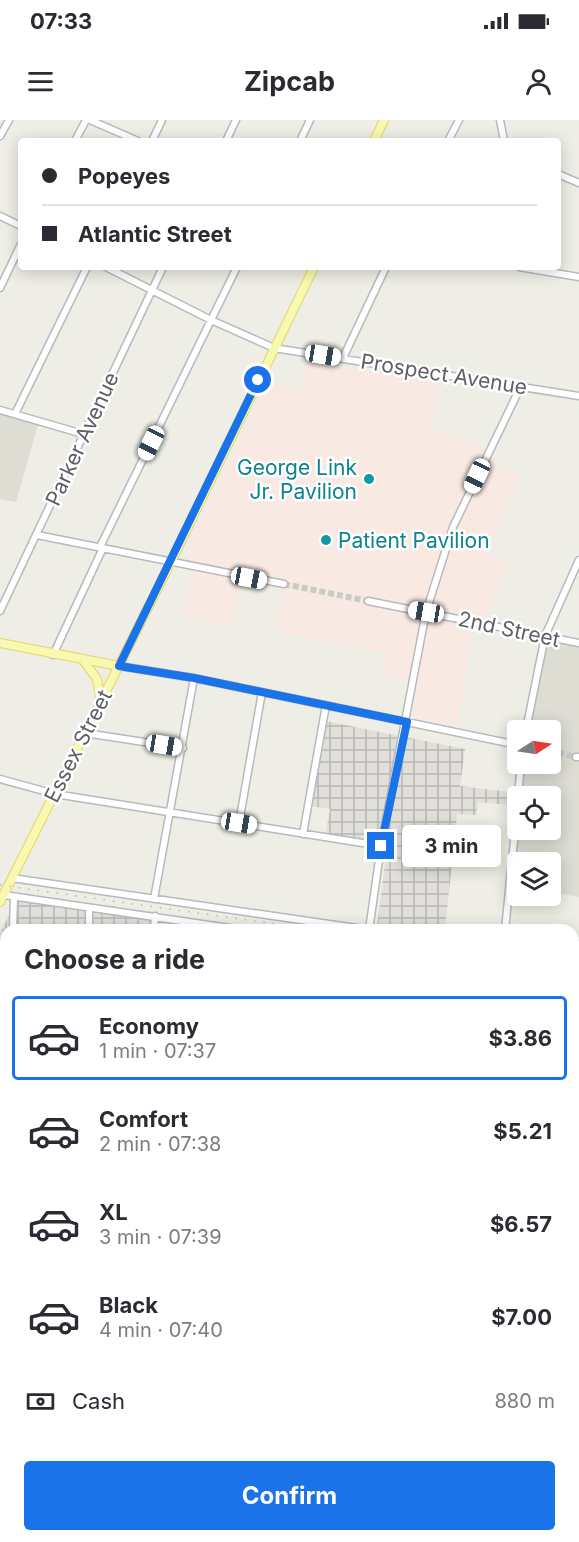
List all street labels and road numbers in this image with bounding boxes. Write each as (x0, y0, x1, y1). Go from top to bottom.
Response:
street label: Prospect Avenue (359, 348, 529, 400)
street label: Parker Avenue (40, 368, 124, 510)
street label: 2nd Street (456, 606, 562, 652)
street label: Essex Street (39, 685, 117, 807)

